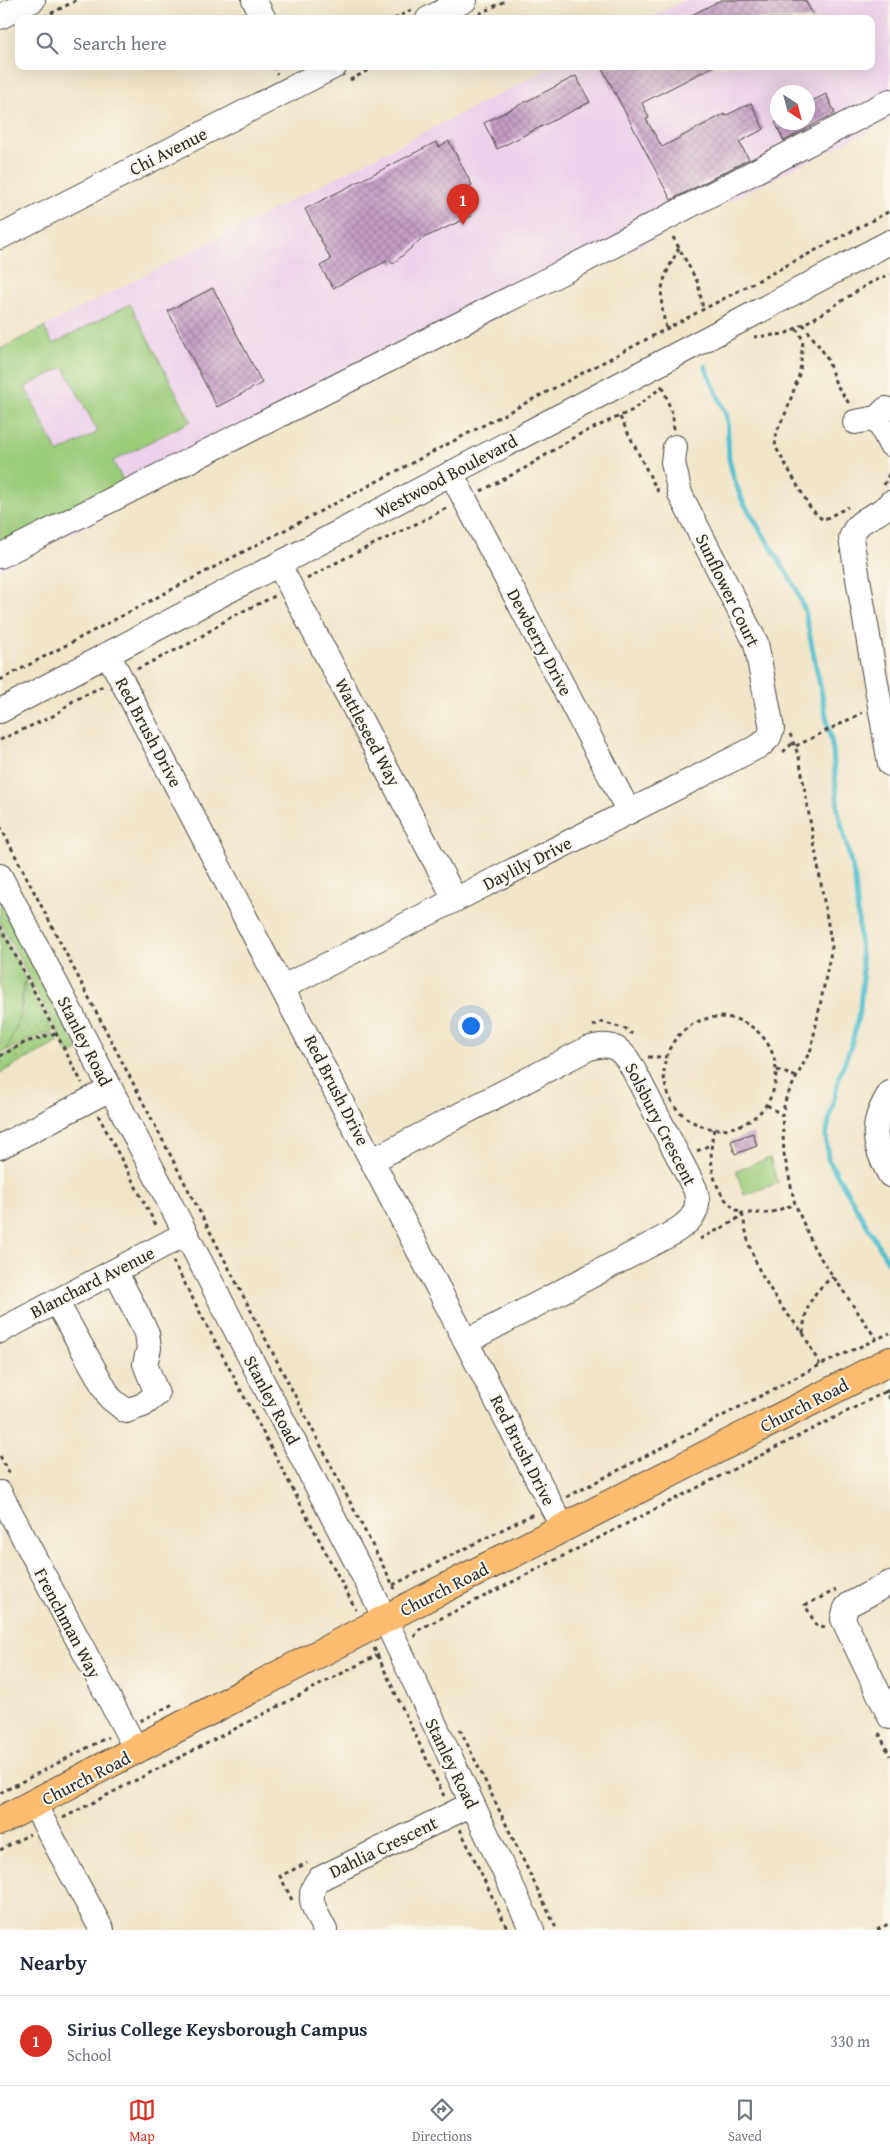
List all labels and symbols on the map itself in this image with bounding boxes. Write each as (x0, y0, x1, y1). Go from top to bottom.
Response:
north arrow (770, 85, 815, 130)
street label: Chi Avenue (124, 120, 212, 182)
pin: 1 (447, 184, 479, 225)
street label: Westwood Boulevard (370, 427, 522, 525)
street label: Sunflower Court (689, 529, 767, 652)
street label: Dewberry Drive (500, 584, 580, 700)
street label: Red Brush Drive (109, 672, 189, 792)
street label: Wattleseed Way (328, 673, 408, 791)
street label: Daylily Drive (478, 829, 576, 897)
street label: Stanley Road (51, 991, 119, 1091)
your location (458, 1013, 484, 1039)
street label: Red Brush Drive (297, 1030, 377, 1150)
street label: Solsbury Crescent (618, 1058, 704, 1191)
street label: Blanchard Avenue (25, 1239, 159, 1325)
street label: Stanley Road (237, 1350, 307, 1450)
street label: Church Road (755, 1371, 853, 1439)
street label: Red Brush Drive (483, 1390, 563, 1510)
street label: Church Road (395, 1555, 493, 1623)
street label: Frenchman Way (28, 1563, 108, 1683)
street label: Stanley Road (418, 1713, 486, 1813)
street label: Church Road (37, 1744, 135, 1812)
street label: Dahlia Crescent (324, 1809, 442, 1885)

